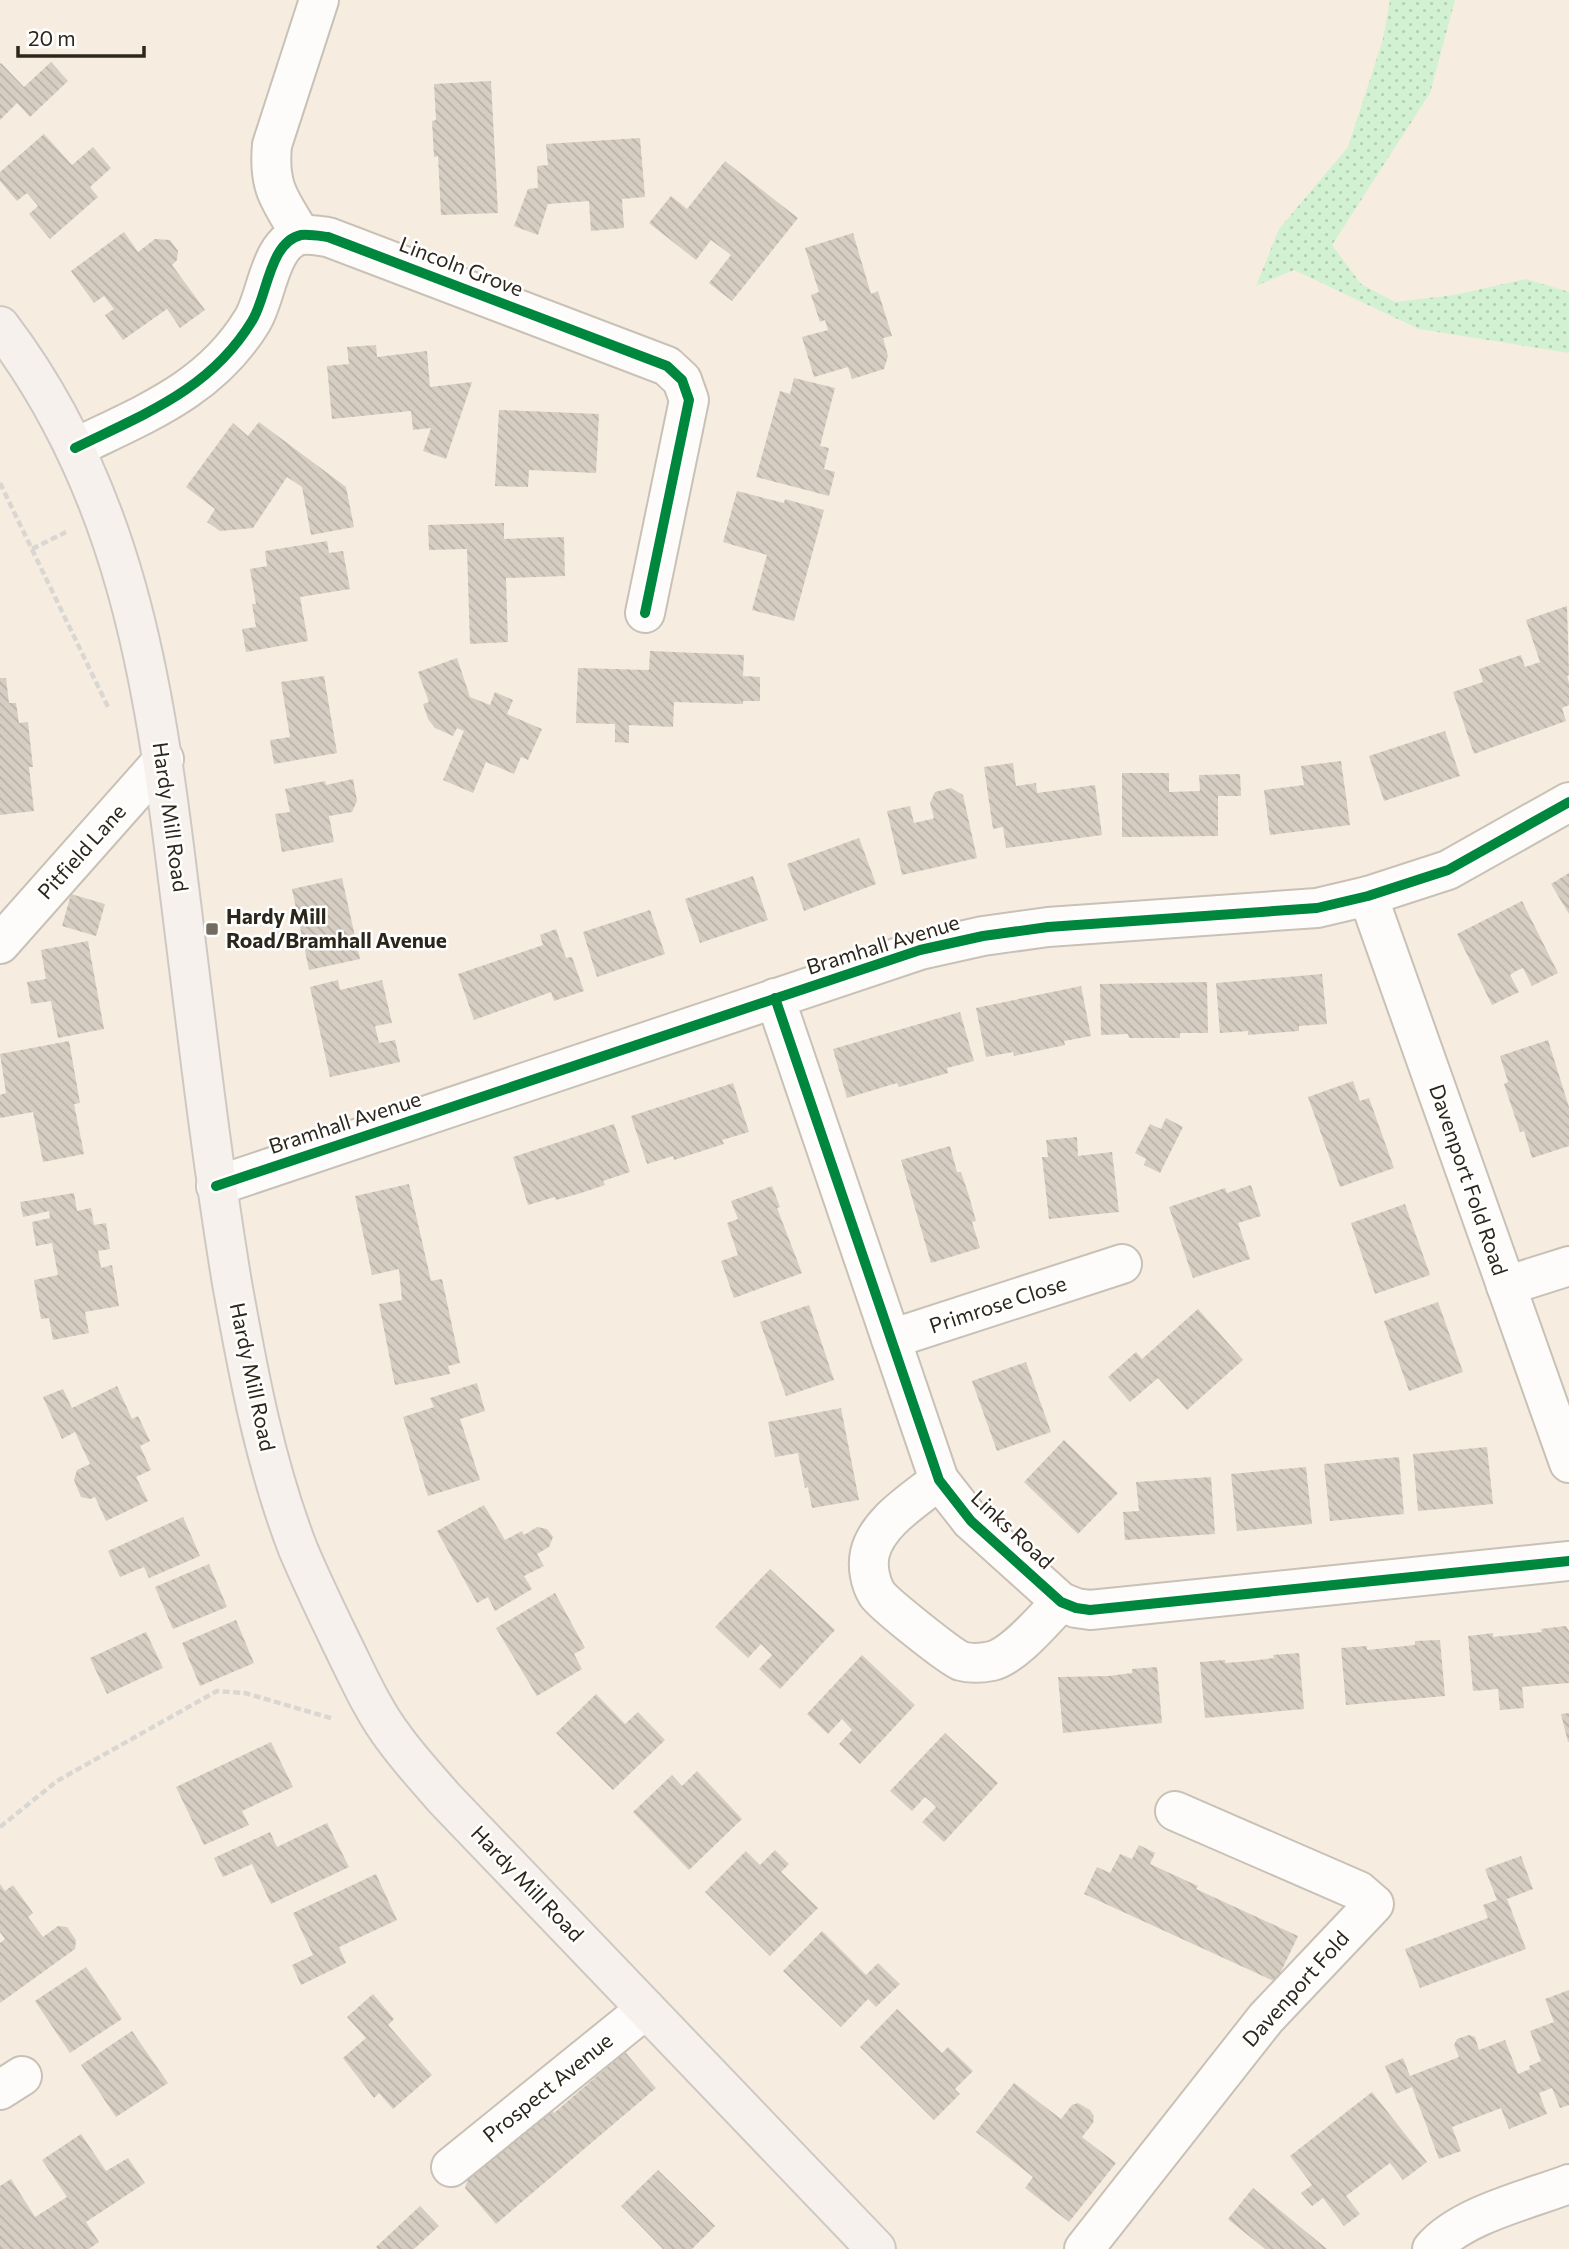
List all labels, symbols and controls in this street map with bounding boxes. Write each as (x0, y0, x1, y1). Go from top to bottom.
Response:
scale bar (18, 14, 144, 58)
text: 20 m (28, 25, 76, 50)
street label: Lincoln Grove (396, 230, 527, 301)
street label: Hardy Mill Road (149, 740, 194, 893)
street label: Pitfield Lane (32, 798, 130, 904)
place label: Hardy Mill Road/Bramhall Avenue (226, 903, 447, 952)
street label: Bramhall Avenue (803, 908, 962, 979)
marker: Hardy Mill Road/Bramhall Avenue (204, 921, 220, 937)
street label: Davenport Fold Road (1425, 1081, 1514, 1278)
street label: Bramhall Avenue (265, 1085, 424, 1158)
street label: Primrose Close (926, 1270, 1069, 1338)
street label: Hardy Mill Road (226, 1300, 281, 1453)
street label: Links Road (967, 1484, 1059, 1573)
street label: Hardy Mill Road (467, 1820, 590, 1946)
street label: Davenport Fold (1236, 1925, 1353, 2051)
street label: Prospect Avenue (477, 2027, 617, 2147)

